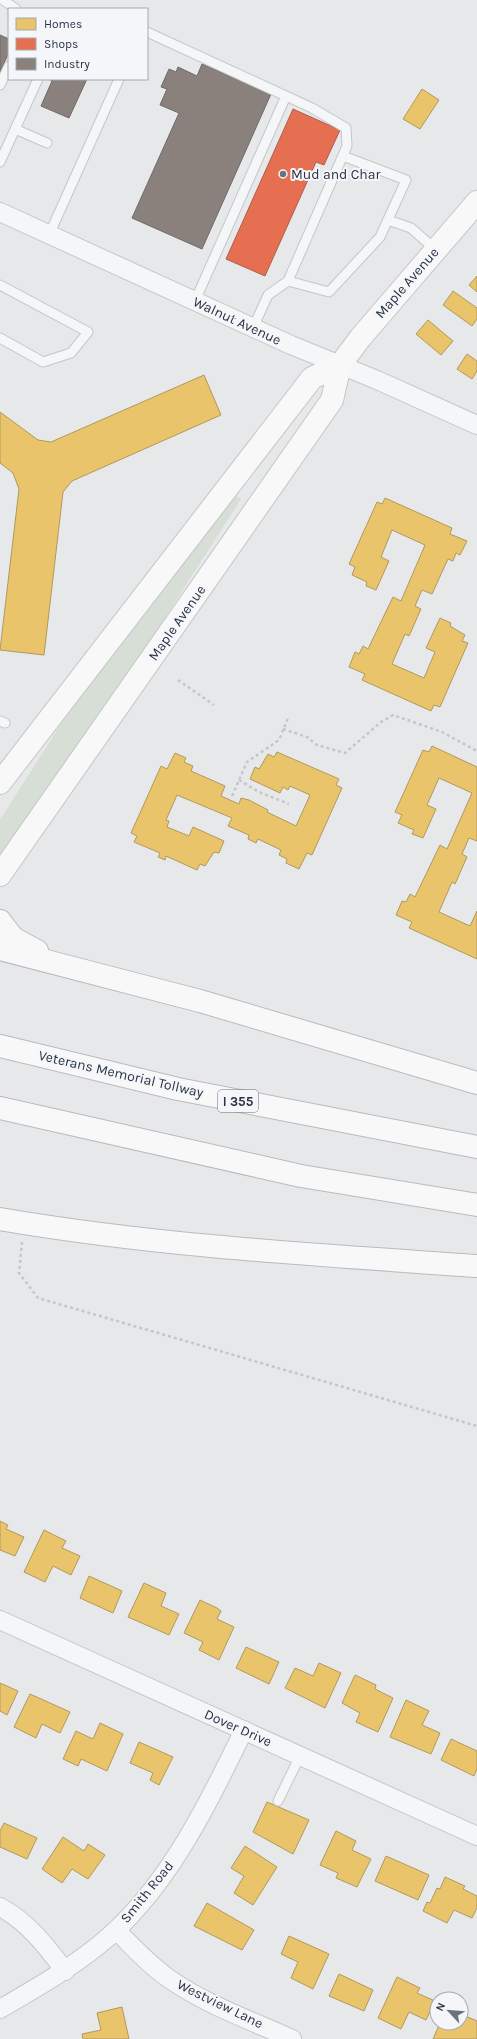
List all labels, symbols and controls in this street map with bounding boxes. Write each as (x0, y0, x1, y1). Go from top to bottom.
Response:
legend (8, 8, 148, 80)
text: Homes (44, 17, 82, 31)
text: Shops (44, 37, 78, 51)
text: Industry (44, 57, 90, 71)
place label: Mud and Char (291, 166, 381, 183)
marker: Mud and Char (278, 169, 288, 179)
street label: Maple Avenue (372, 244, 442, 322)
street label: Walnut Avenue (190, 293, 284, 349)
street label: Maple Avenue (145, 582, 209, 664)
street label: Veterans Memorial Tollway (37, 1047, 206, 1101)
road number: I 355 (218, 1090, 258, 1112)
street label: Dover Drive (202, 1706, 274, 1750)
street label: Smith Road (117, 1858, 177, 1926)
street label: Westview Lane (174, 1976, 266, 2032)
north arrow (429, 1991, 469, 2031)
text: N (433, 2000, 448, 2013)

